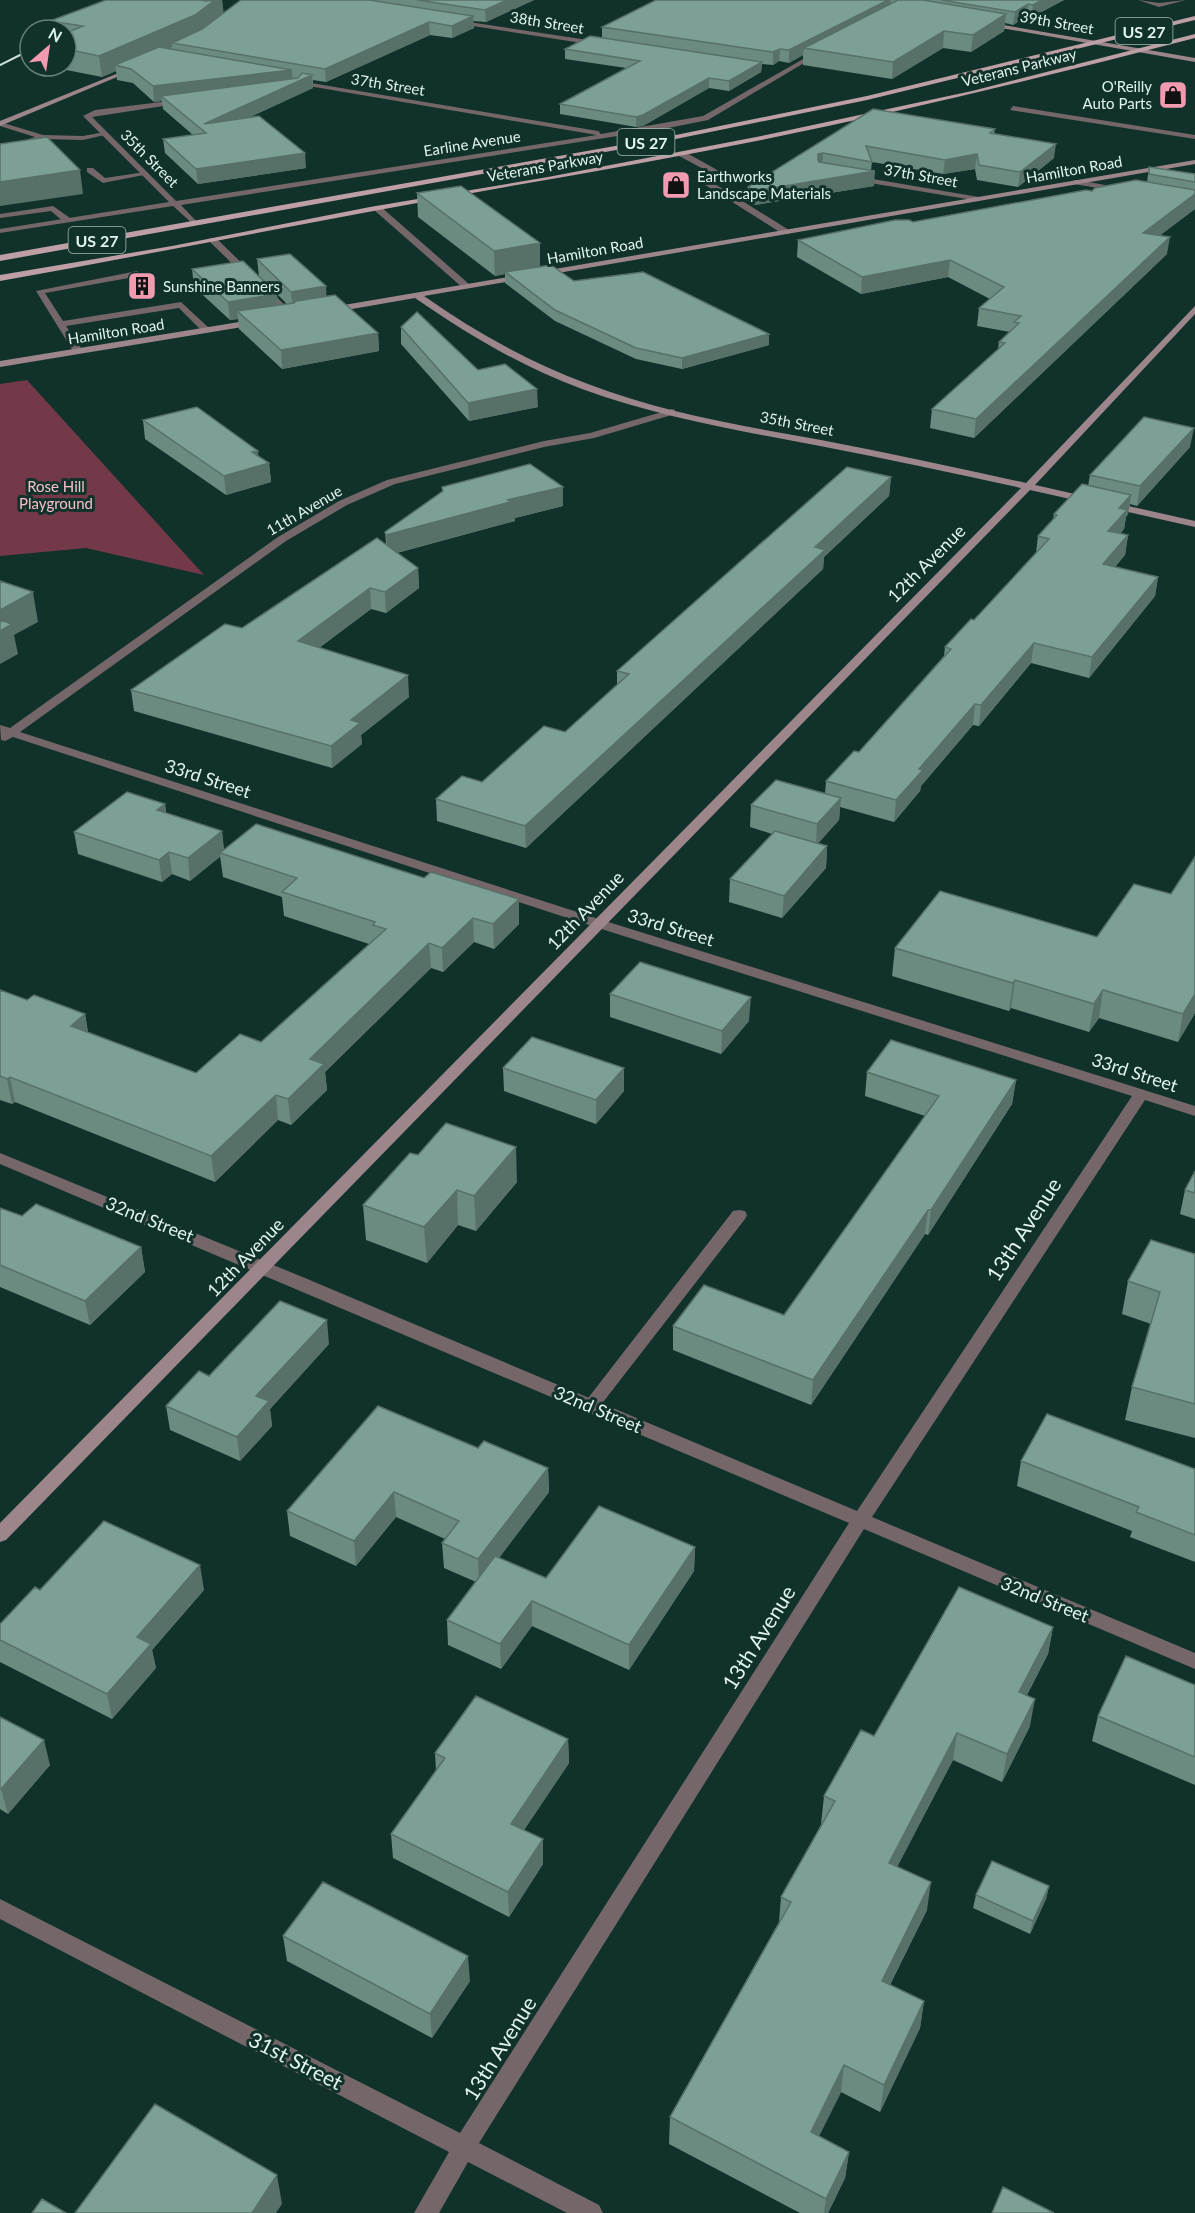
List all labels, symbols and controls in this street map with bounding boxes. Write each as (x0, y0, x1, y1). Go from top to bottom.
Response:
street label: 38th Street (509, 7, 586, 37)
street label: 39th Street (1019, 7, 1096, 37)
north arrow (18, 18, 78, 78)
road number: US 27 (1116, 18, 1172, 44)
text: N (46, 23, 66, 46)
street label: Veterans Parkway (960, 44, 1079, 90)
street label: 37th Street (350, 69, 427, 99)
place label: O'Reilly Auto Parts (1082, 77, 1152, 112)
shop icon: O'Reilly Auto Parts (1157, 79, 1189, 111)
street label: 35th Street (117, 125, 183, 191)
street label: Earline Avenue (422, 126, 522, 160)
road number: US 27 (618, 129, 674, 155)
street label: Veterans Parkway (485, 147, 605, 185)
street label: Hamilton Road (1024, 152, 1124, 186)
street label: 37th Street (883, 160, 960, 190)
place label: Earthworks Landscape Materials (697, 167, 831, 202)
shop icon: Earthworks Landscape Materials (660, 169, 692, 201)
road number: US 27 (68, 227, 126, 253)
street label: Hamilton Road (545, 233, 645, 267)
building icon: Sunshine Banners (126, 270, 158, 302)
place label: Sunshine Banners (163, 277, 280, 295)
street label: Hamilton Road (66, 314, 166, 348)
street label: 35th Street (759, 407, 836, 439)
park label: Rose Hill Playground (19, 477, 93, 512)
street label: 11th Avenue (263, 481, 345, 539)
street label: 12th Avenue (883, 520, 969, 606)
street label: 33rd Street (162, 754, 254, 802)
street label: 12th Avenue (542, 866, 628, 954)
street label: 33rd Street (625, 903, 717, 951)
street label: 33rd Street (1089, 1048, 1181, 1096)
street label: 13th Avenue (980, 1173, 1066, 1285)
street label: 32nd Street (103, 1191, 198, 1247)
street label: 12th Avenue (202, 1213, 288, 1301)
street label: 32nd Street (551, 1381, 646, 1438)
street label: 32nd Street (998, 1571, 1093, 1627)
street label: 13th Avenue (716, 1580, 800, 1694)
street label: 13th Avenue (457, 1991, 541, 2105)
street label: 31st Street (245, 2026, 347, 2094)

